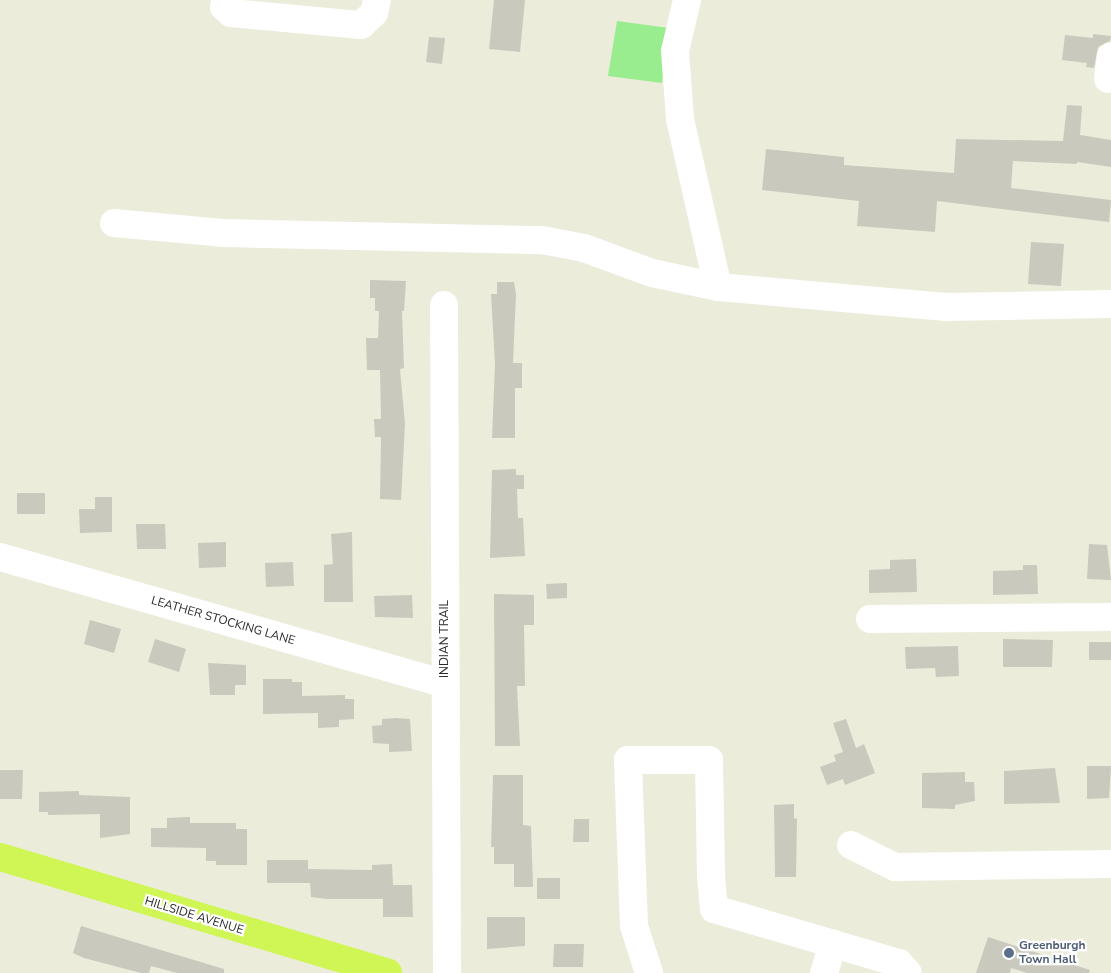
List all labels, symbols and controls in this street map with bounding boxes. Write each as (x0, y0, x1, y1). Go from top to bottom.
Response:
street label: LEATHER STOCKING LANE (149, 594, 297, 648)
street label: INDIAN TRAIL (438, 600, 452, 678)
street label: HILLSIDE AVENUE (143, 894, 245, 938)
place label: Greenburgh Town Hall (1019, 939, 1085, 967)
marker: Greenburgh Town Hall (1003, 947, 1015, 959)

